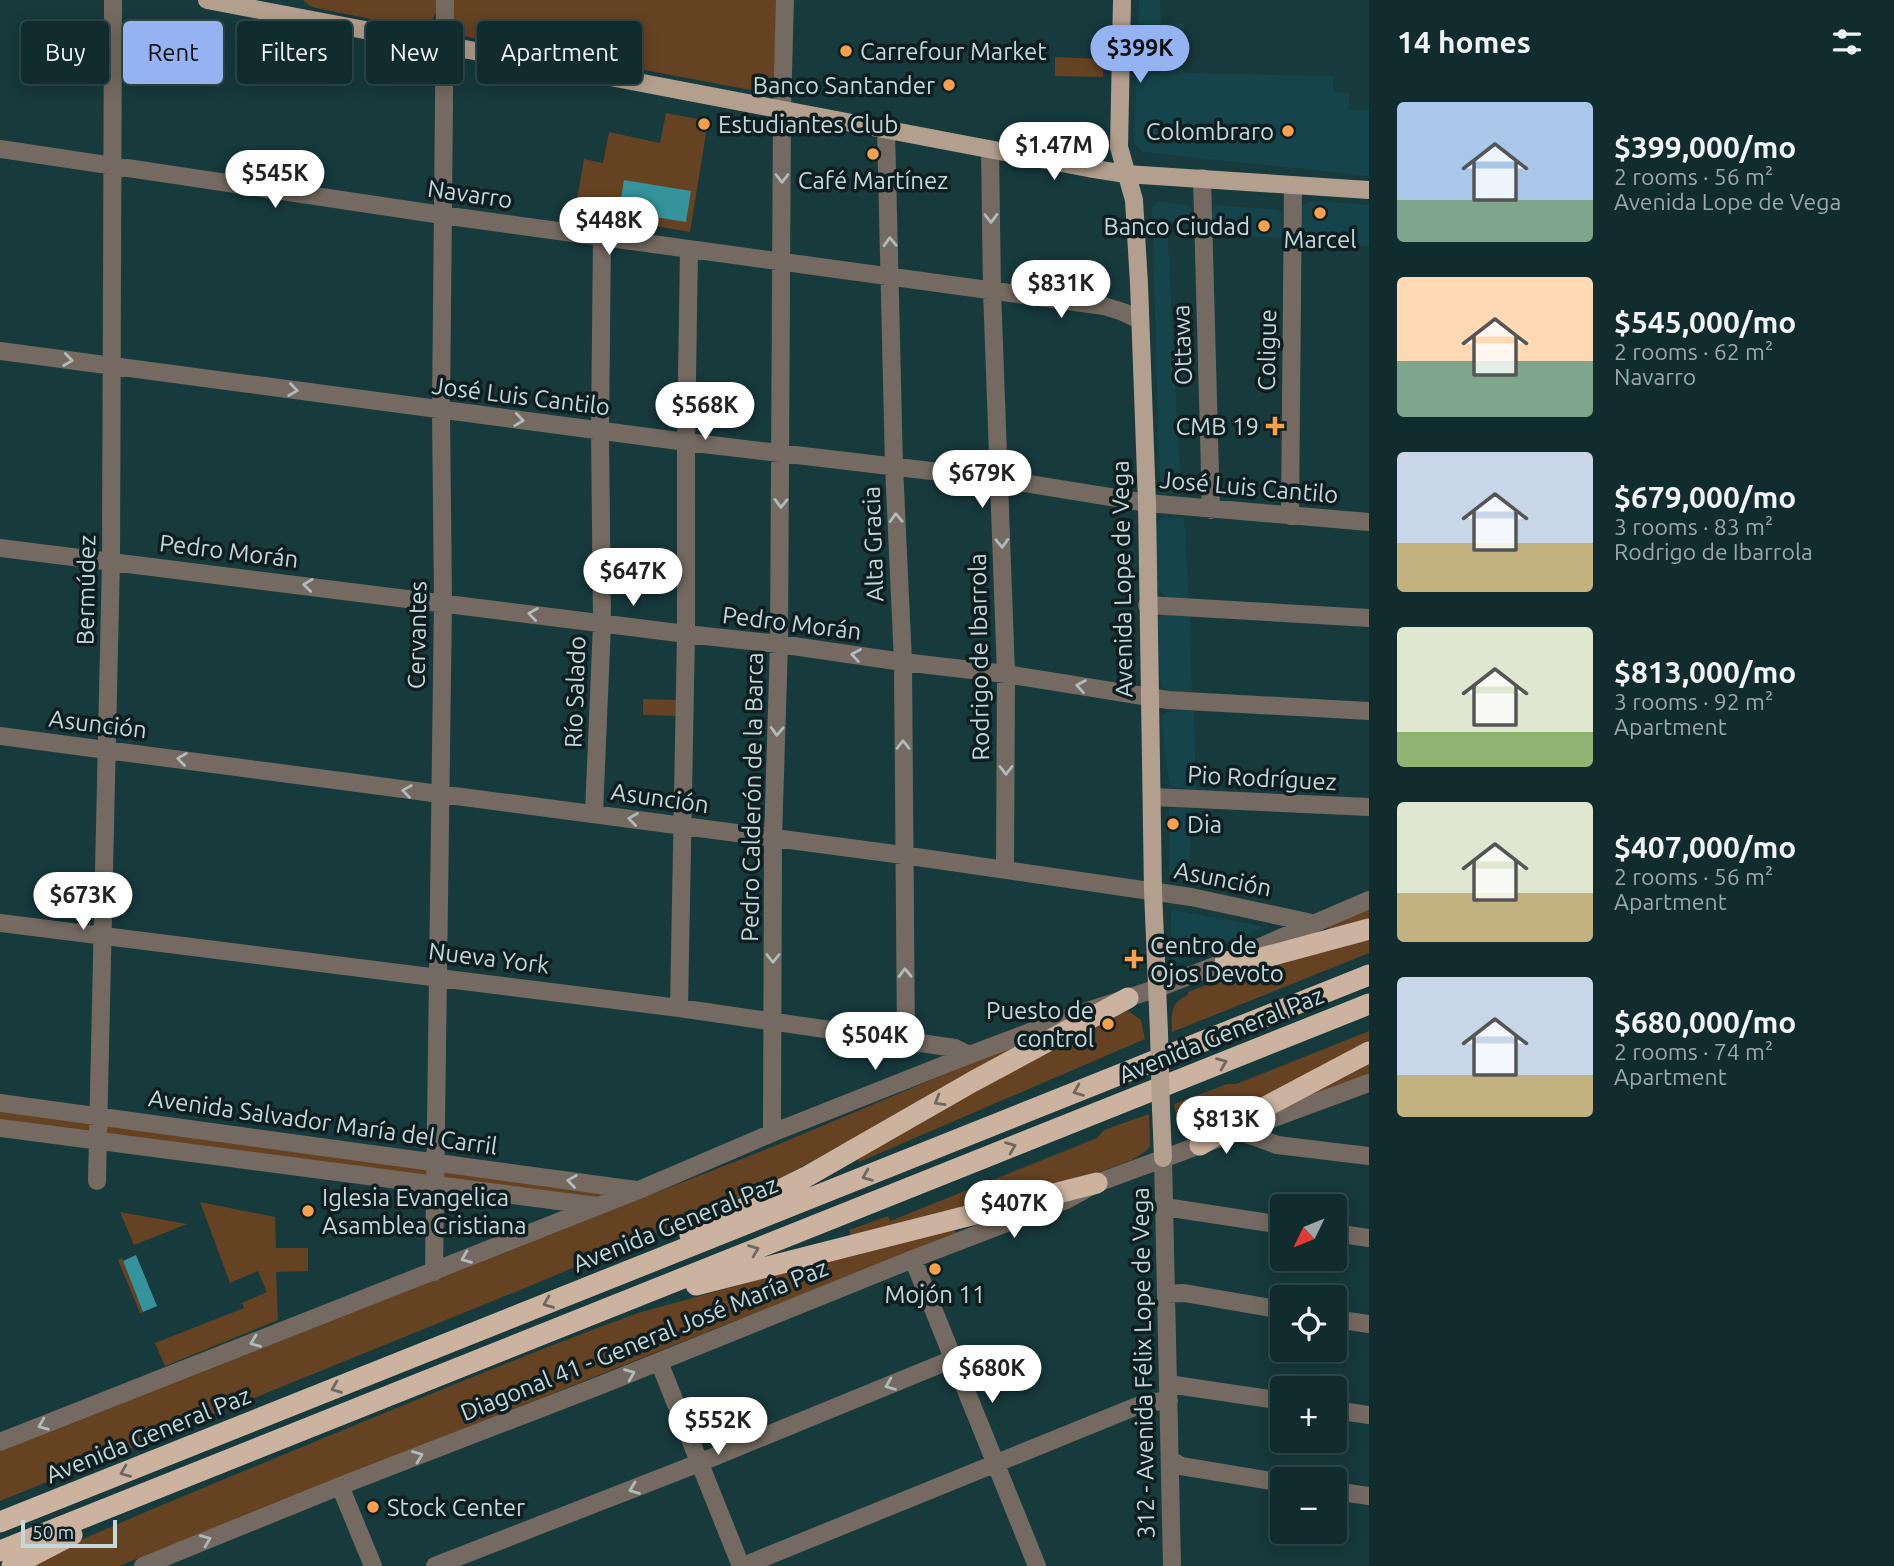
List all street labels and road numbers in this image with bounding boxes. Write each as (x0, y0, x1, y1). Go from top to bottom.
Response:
street label: Navarro (426, 175, 514, 213)
street label: Ottawa (1167, 304, 1197, 386)
street label: Coligue (1253, 309, 1281, 391)
street label: José Luis Cantilo (430, 372, 612, 420)
street label: Avenida Lope de Vega (1106, 460, 1138, 698)
street label: José Luis Cantilo (1159, 466, 1339, 508)
street label: Alta Gracia (857, 486, 889, 602)
street label: Pedro Morán (158, 529, 300, 573)
street label: Bermúdez (72, 535, 100, 645)
street label: Rodrigo de Ibarrola (964, 553, 994, 761)
street label: Cervantes (403, 581, 431, 689)
street label: Pedro Morán (721, 601, 863, 645)
street label: Río Salado (560, 636, 590, 748)
street label: Pedro Calderón de la Barca (736, 652, 768, 942)
street label: Asunción (47, 705, 149, 743)
street label: Pio Rodríguez (1187, 761, 1337, 795)
street label: Asunción (609, 778, 711, 818)
street label: Asunción (1172, 856, 1274, 902)
street label: Nueva York (427, 937, 551, 979)
street label: Avenida General Paz (1115, 982, 1327, 1088)
street label: Avenida Salvador María del Carril (147, 1084, 499, 1160)
street label: Avenida General Paz (569, 1171, 781, 1277)
street label: 312 - Avenida Félix Lope de Vega (1126, 1187, 1160, 1539)
street label: Diagonal 41 - General José María Paz (456, 1254, 832, 1426)
street label: Avenida General Paz (42, 1382, 254, 1488)

